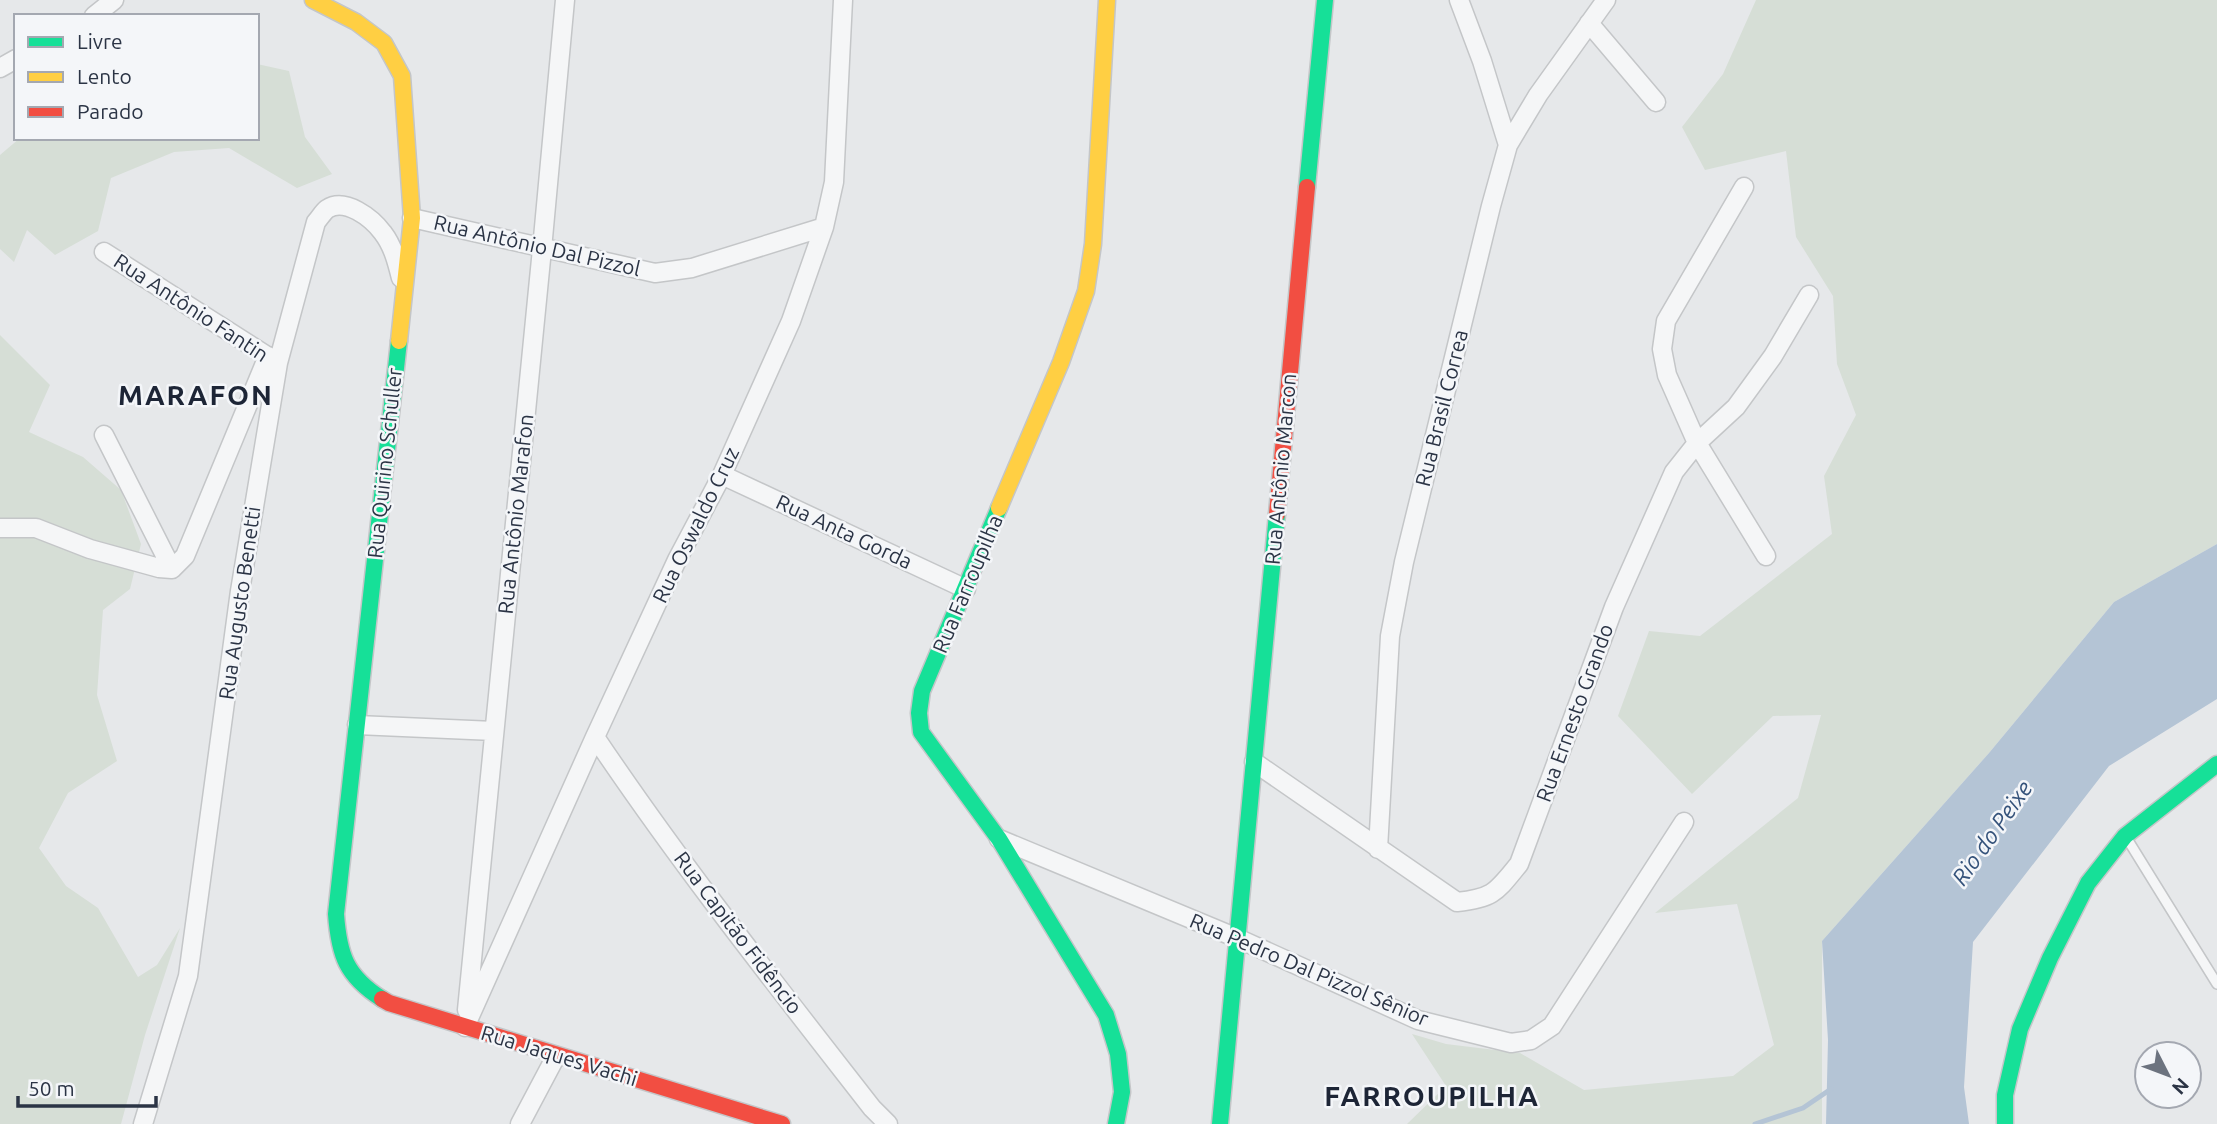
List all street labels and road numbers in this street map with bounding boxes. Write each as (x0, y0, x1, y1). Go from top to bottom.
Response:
street label: Rua Antônio Dal Pizzol (431, 210, 643, 281)
street label: Rua Antônio Fantin (110, 248, 273, 366)
street label: Rua Brasil Correa (1410, 327, 1472, 489)
street label: Rua Quirino Schuller (362, 366, 406, 559)
street label: Rua Antônio Marcon (1260, 372, 1300, 566)
street label: Rua Antônio Marafon (493, 413, 537, 615)
street label: Rua Oswaldo Cruz (647, 443, 743, 606)
street label: Rua Anta Gorda (773, 489, 916, 573)
street label: Rua Augusto Benetti (214, 505, 264, 701)
street label: Rua Farroupilha (927, 511, 1007, 656)
street label: Rua Ernesto Grando (1531, 620, 1617, 805)
street label: Rua Capitão Fidêncio (670, 846, 808, 1018)
street label: Rua Pedro Dal Pizzol Sênior (1186, 908, 1432, 1030)
street label: Rua Jaques Vachi (478, 1020, 640, 1090)

